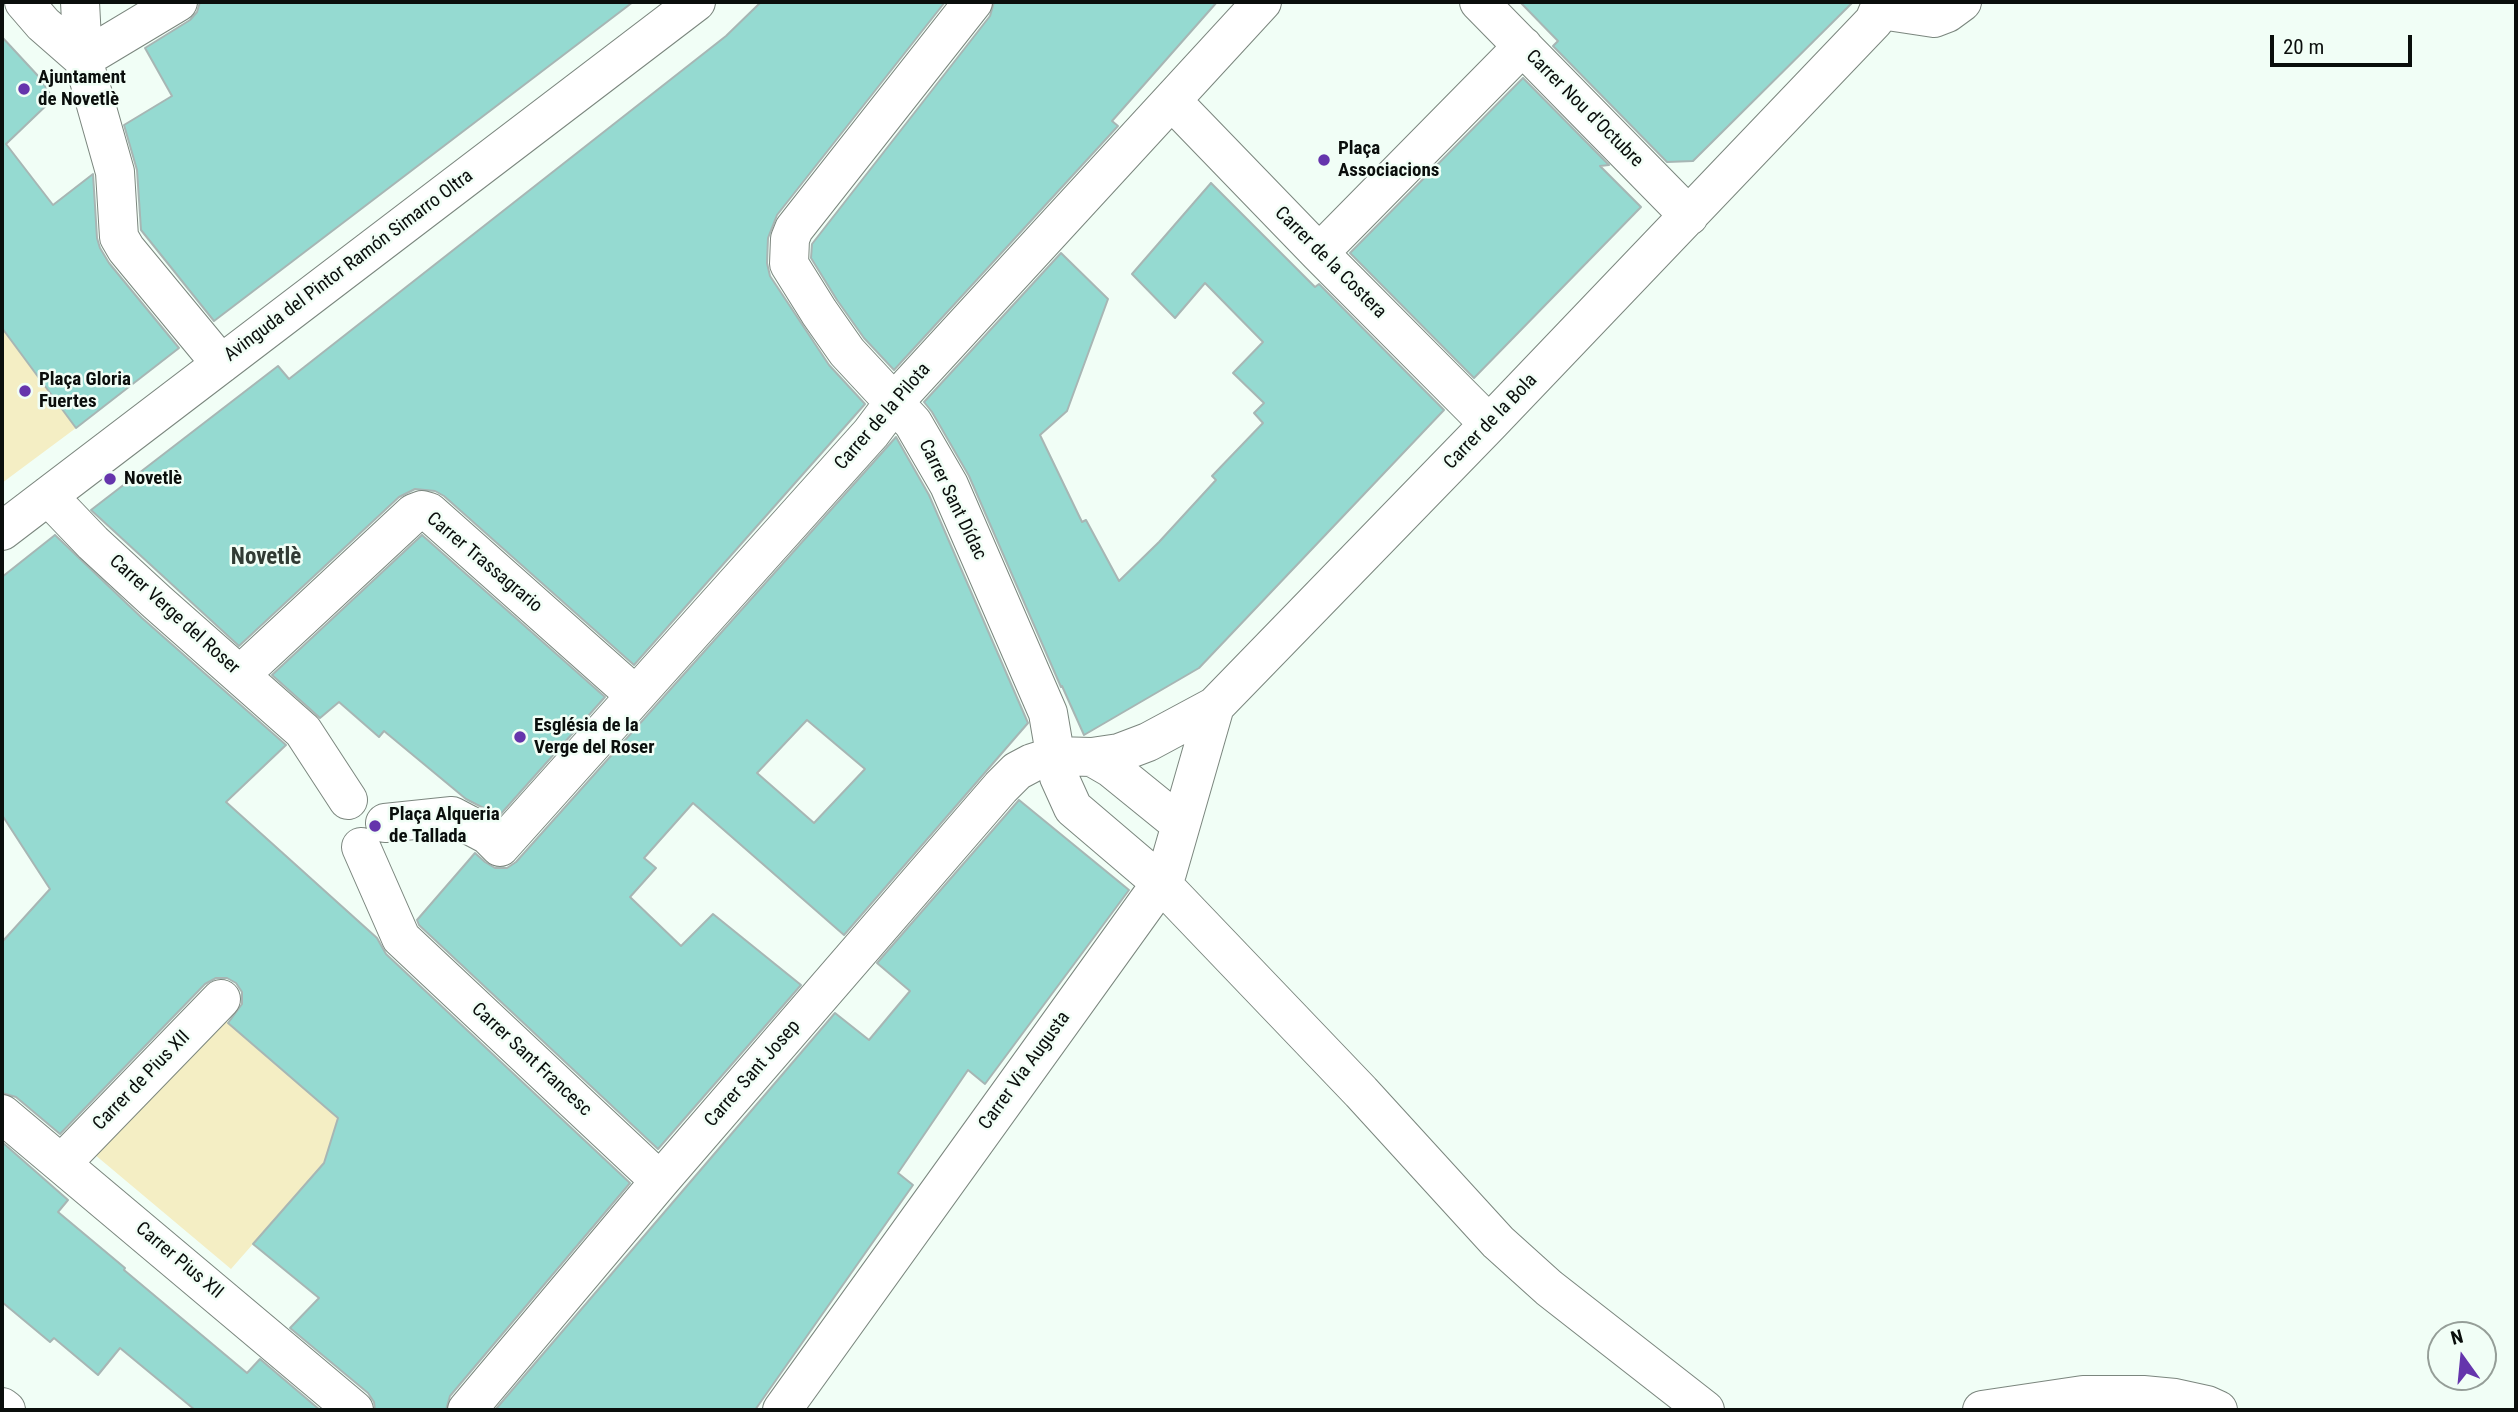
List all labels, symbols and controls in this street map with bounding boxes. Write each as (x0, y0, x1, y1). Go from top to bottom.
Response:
scale bar (2273, 21, 2415, 65)
text: 20 m (2283, 35, 2324, 59)
street label: Carrer Nou d'Octubre (1520, 45, 1648, 173)
place label: Ajuntament de Novetlè (38, 67, 126, 111)
marker: Ajuntament de Novetlè (16, 81, 32, 97)
place label: Plaça Associacions (1338, 138, 1439, 182)
marker: Plaça Associacions (1316, 152, 1332, 168)
street label: Avinguda del Pintor Ramón Simarro Oltra (220, 165, 478, 367)
street label: Carrer de la Costera (1269, 202, 1391, 324)
street label: Carrer de la Pilota (830, 359, 936, 475)
place label: Plaça Gloria Fuertes (39, 369, 131, 413)
street label: Carrer de la Bola (1440, 369, 1542, 475)
marker: Plaça Gloria Fuertes (17, 383, 33, 399)
street label: Carrer Sant Dídac (913, 436, 991, 564)
place label: Novetlè (124, 468, 182, 490)
marker: Novetlè (102, 471, 118, 487)
street label: Carrer Trassagrario (421, 508, 547, 618)
district label: Novetlè (231, 544, 301, 572)
street label: Carrer Verge del Roser (104, 550, 244, 680)
place label: Església de la Verge del Roser (534, 715, 654, 759)
marker: Església de la Verge del Roser (512, 729, 528, 745)
place label: Plaça Alqueria de Tallada (389, 804, 500, 848)
marker: Plaça Alqueria de Tallada (367, 818, 383, 834)
street label: Carrer Sant Francesc (466, 998, 596, 1122)
street label: Carrer Via Augusta (974, 1007, 1076, 1135)
street label: Carrer Sant Josep (700, 1016, 806, 1132)
street label: Carrer de Pius XII (89, 1026, 195, 1136)
street label: Carrer Pius XII (131, 1218, 227, 1304)
north arrow (2427, 1321, 2497, 1391)
text: N (2448, 1325, 2466, 1350)

